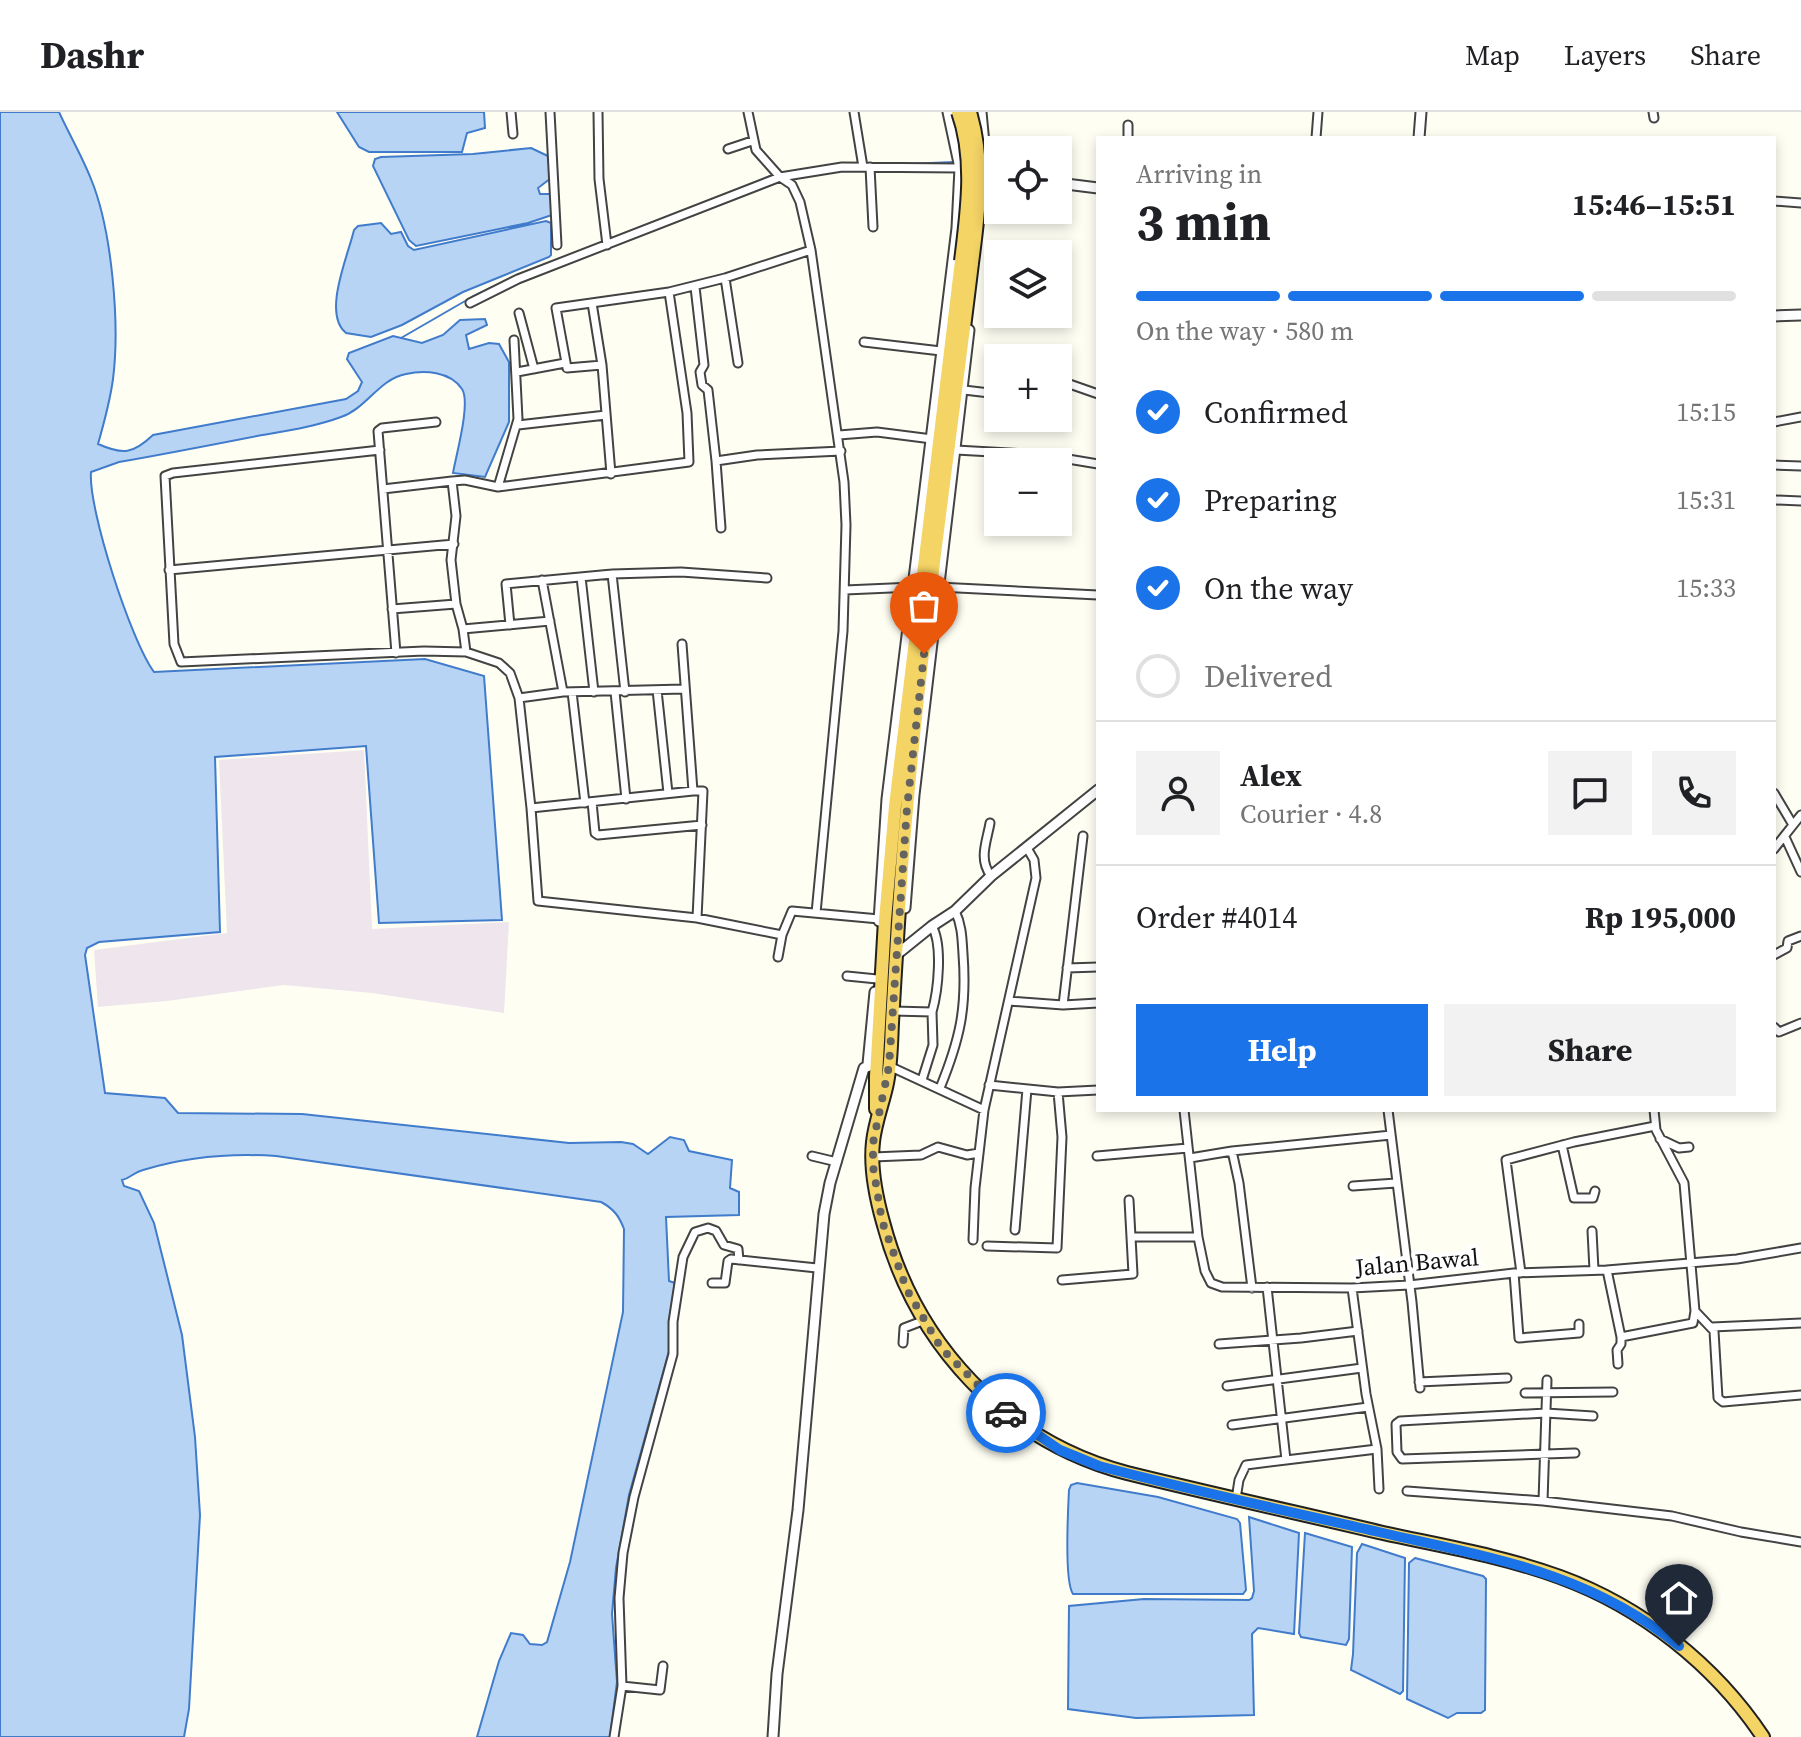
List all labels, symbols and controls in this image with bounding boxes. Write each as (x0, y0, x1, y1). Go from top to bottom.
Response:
text: Dashr (40, 29, 144, 81)
text: Map (1465, 36, 1520, 74)
text: Layers (1564, 36, 1646, 74)
text: Share (1690, 36, 1761, 74)
map controls (984, 136, 1072, 536)
button: locate (984, 136, 1072, 224)
text: Arriving in (1136, 156, 1262, 192)
text: 15:46–15:51 (1572, 184, 1736, 225)
text: 3 min (1136, 186, 1271, 257)
button: layers (984, 240, 1072, 328)
text: On the way · 580 m (1136, 313, 1354, 349)
button: + (984, 344, 1072, 432)
icon: check (1136, 390, 1180, 434)
text: Confirmed (1204, 392, 1348, 433)
text: 15:15 (1676, 394, 1736, 430)
button: − (984, 448, 1072, 536)
icon: check (1136, 478, 1180, 522)
text: Preparing (1204, 480, 1337, 521)
text: 15:31 (1676, 482, 1736, 518)
icon: check (1136, 566, 1180, 610)
text: On the way (1204, 568, 1353, 609)
text: 15:33 (1676, 570, 1736, 606)
pin (890, 572, 958, 654)
icon: bag (902, 584, 946, 628)
text: Delivered (1204, 656, 1332, 697)
button: person (1136, 751, 1220, 835)
button: chat (1548, 751, 1632, 835)
button: phone (1652, 751, 1736, 835)
text: Alex (1240, 755, 1302, 796)
text: Courier · 4.8 (1240, 796, 1382, 832)
text: Order #4014 (1136, 897, 1297, 938)
text: Rp 195,000 (1585, 897, 1736, 938)
button: Help (1136, 1004, 1428, 1096)
button: Share (1444, 1004, 1736, 1096)
street label: Jalan Bawal (1353, 1240, 1480, 1284)
courier (966, 1373, 1046, 1453)
icon: car (984, 1391, 1028, 1435)
pin (1645, 1564, 1713, 1646)
icon: home (1657, 1576, 1701, 1620)

